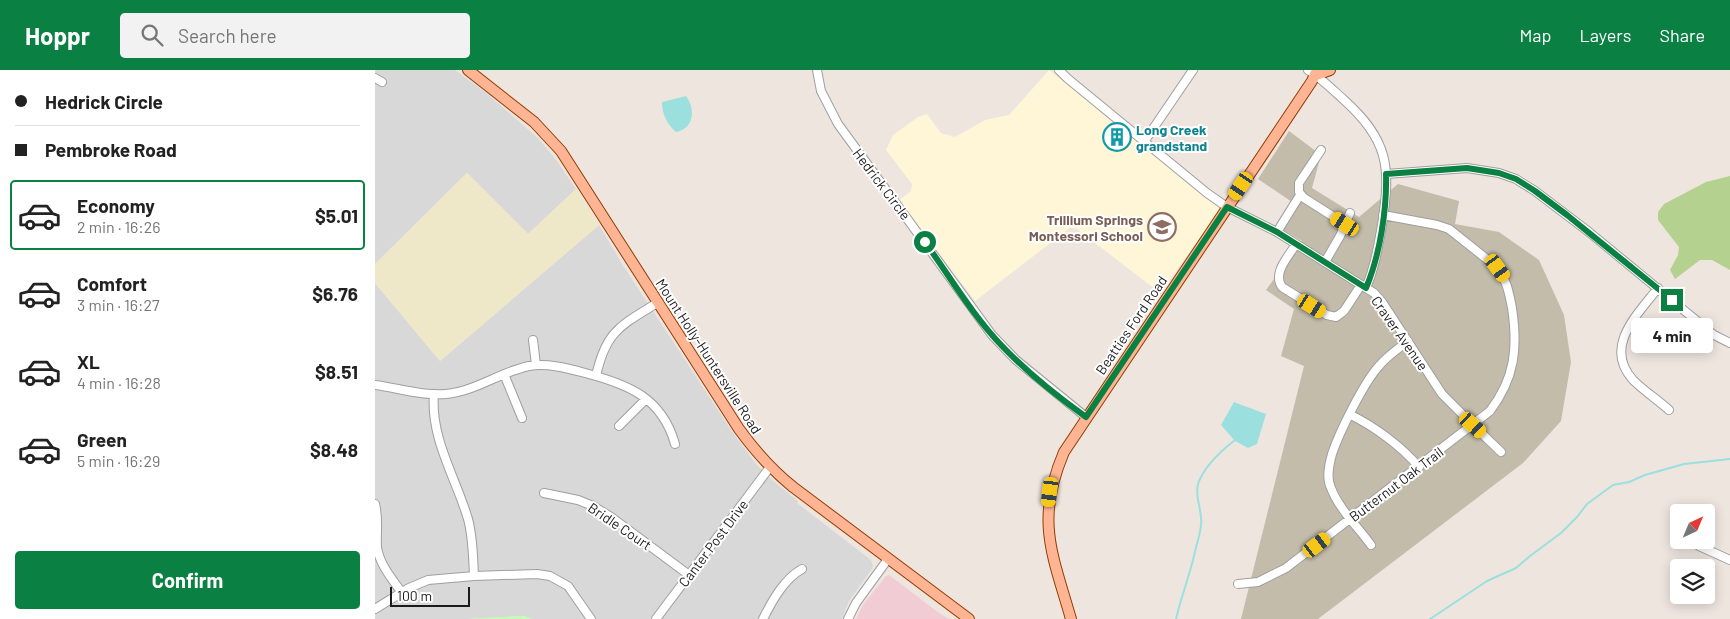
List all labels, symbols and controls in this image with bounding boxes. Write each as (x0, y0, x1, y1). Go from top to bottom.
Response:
search box (120, 13, 470, 58)
text: Hoppr (25, 21, 90, 50)
icon: search (138, 21, 166, 49)
text: Search here (178, 24, 277, 47)
text: Map (1519, 24, 1551, 46)
text: Layers (1579, 24, 1632, 46)
text: Share (1660, 24, 1705, 46)
text: Hedrick Circle (45, 90, 163, 113)
place label: Long Creek grandstand (1136, 121, 1207, 154)
building icon: Long Creek grandstand (1102, 122, 1132, 152)
text: Pembroke Road (45, 138, 177, 161)
street label: Hedrick Circle (850, 145, 914, 223)
car (1226, 169, 1255, 203)
icon: car (17, 193, 62, 238)
text: Economy (77, 194, 155, 217)
text: $5.01 (315, 204, 358, 227)
car (1328, 210, 1361, 238)
place label: Trillium Springs Montessori School (1029, 211, 1143, 244)
school or university icon: Trillium Springs Montessori School (1147, 212, 1177, 242)
text: 2 min · 16:26 (77, 217, 161, 236)
route start (914, 231, 936, 253)
car (1483, 251, 1512, 285)
icon: car (17, 271, 62, 316)
text: Comfort (77, 272, 147, 295)
street label: Beatties Ford Road (1092, 272, 1170, 378)
street label: Mount Holly-Huntersville Road (652, 275, 766, 437)
text: $6.76 (312, 282, 358, 305)
route end (1661, 289, 1683, 311)
car (1295, 292, 1328, 320)
street label: Craver Avenue (1368, 293, 1432, 373)
text: 3 min · 16:27 (77, 295, 160, 314)
callout: 4 min (1631, 318, 1713, 352)
text: 4 min (1652, 326, 1692, 345)
icon: car (17, 349, 62, 394)
text: XL (77, 350, 100, 373)
text: $8.51 (315, 360, 358, 383)
text: 4 min · 16:28 (77, 373, 161, 392)
car (1456, 409, 1489, 441)
icon: car (17, 427, 62, 472)
text: Green (77, 428, 127, 451)
text: $8.48 (310, 438, 358, 461)
street label: Butternut Oak Trail (1346, 443, 1446, 525)
text: 5 min · 16:29 (77, 451, 160, 470)
car (1040, 476, 1059, 508)
street label: Canter Post Drive (675, 496, 751, 590)
street label: Bridle Court (585, 499, 655, 553)
north arrow (1670, 504, 1715, 549)
map controls (1670, 504, 1715, 604)
car (1300, 530, 1333, 560)
button: Confirm (15, 551, 360, 609)
button: layers (1670, 559, 1715, 604)
scale bar (390, 584, 470, 607)
text: 100 m (397, 587, 432, 604)

